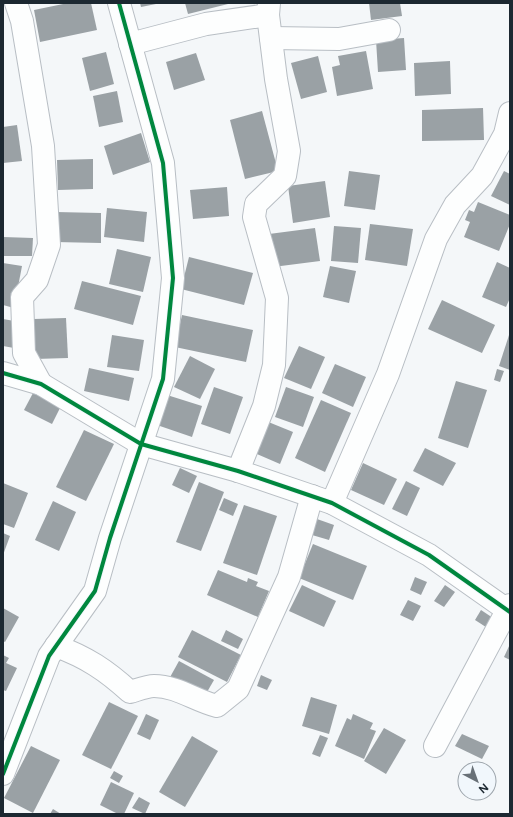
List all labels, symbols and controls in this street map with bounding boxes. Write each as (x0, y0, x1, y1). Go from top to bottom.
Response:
north arrow (457, 761, 497, 801)
text: N (476, 780, 491, 796)

